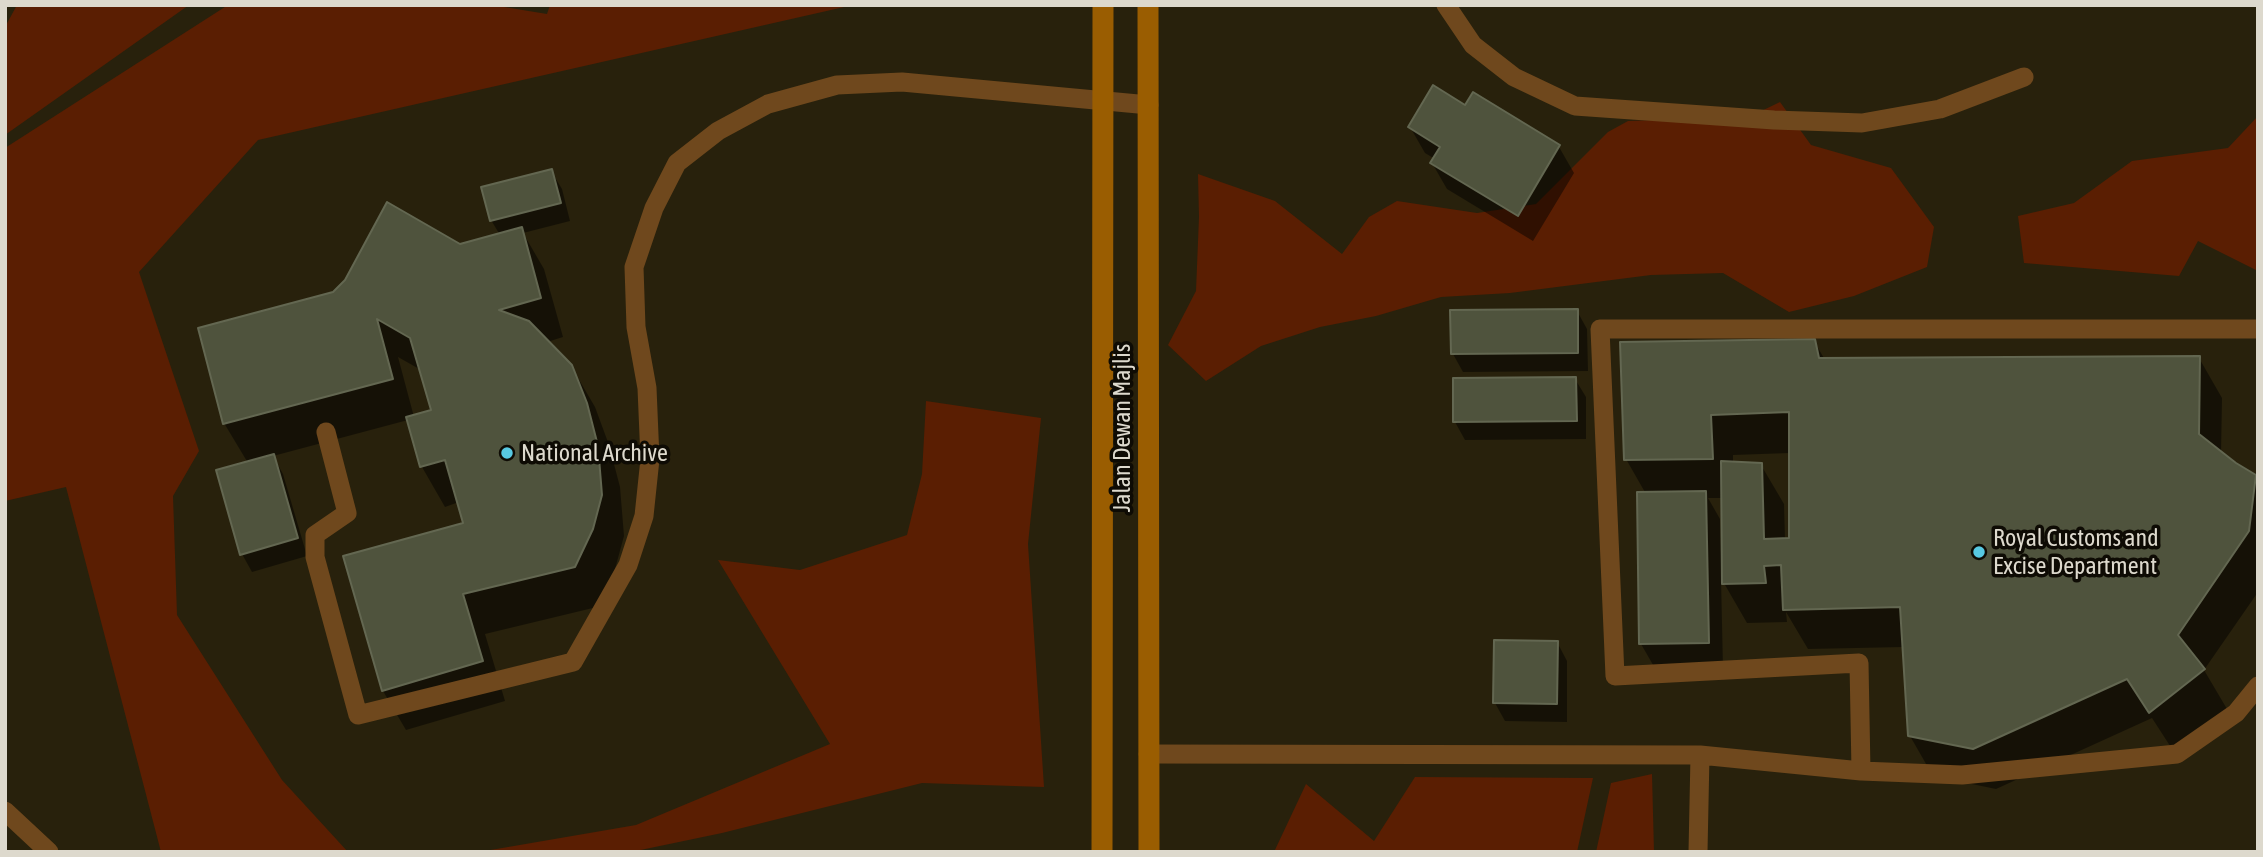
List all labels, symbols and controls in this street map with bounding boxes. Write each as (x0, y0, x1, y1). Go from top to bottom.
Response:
street label: Jalan Dewan Majlis (1108, 344, 1136, 512)
place label: National Archive (521, 439, 668, 467)
marker: National Archive (499, 445, 515, 461)
place label: Royal Customs and Excise Department (1993, 524, 2159, 580)
marker: Royal Customs and Excise Department (1971, 544, 1987, 560)

